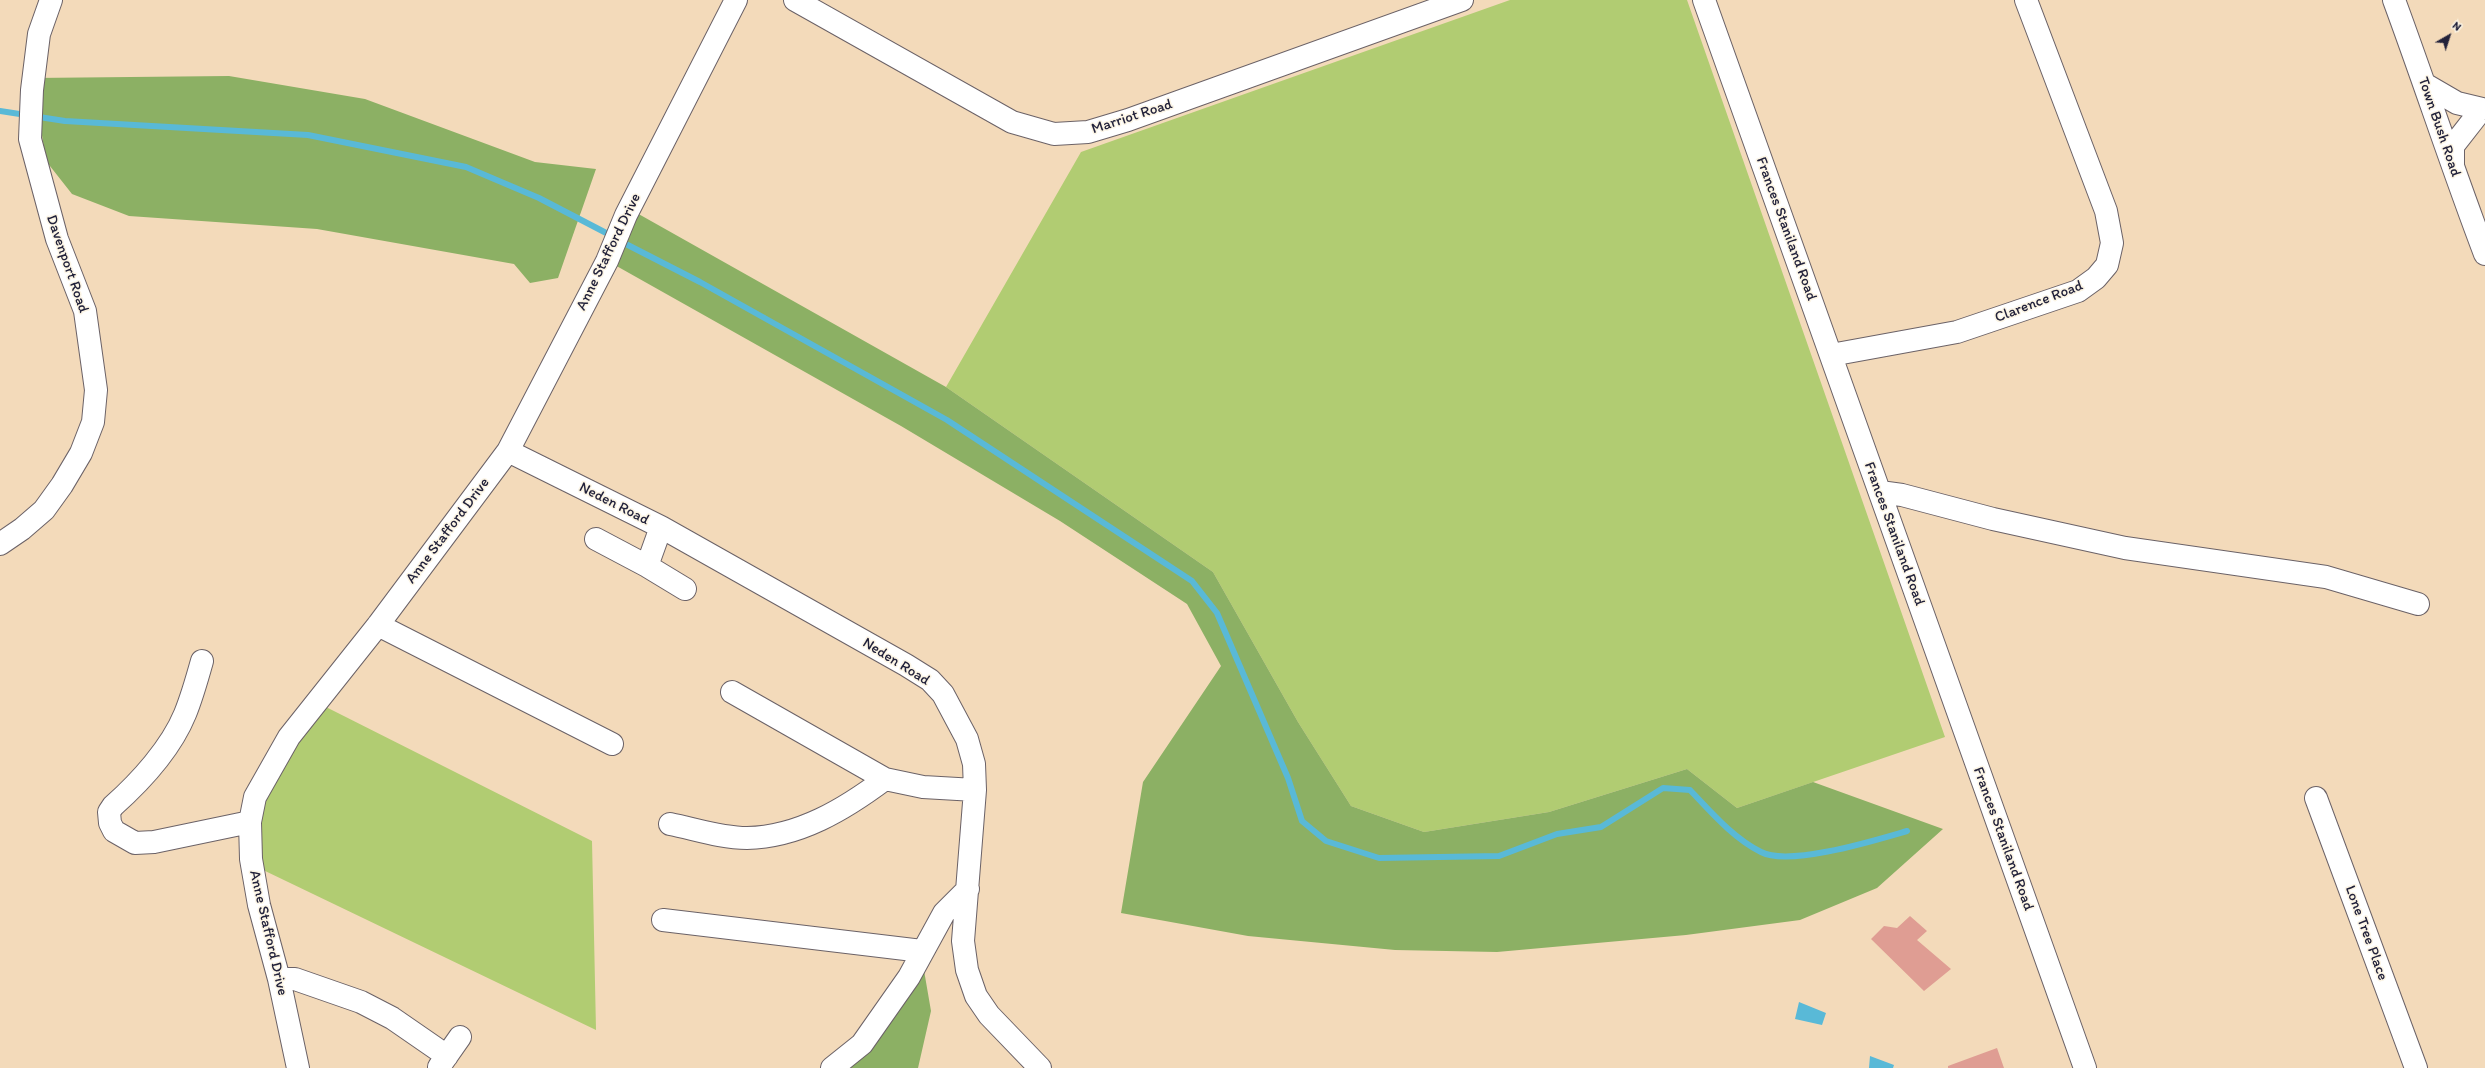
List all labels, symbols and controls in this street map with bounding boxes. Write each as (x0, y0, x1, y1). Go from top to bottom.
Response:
north arrow (2429, 16, 2469, 56)
text: N (2450, 19, 2464, 34)
street label: Town Bush Road (2414, 75, 2464, 179)
street label: Marriot Road (1089, 95, 1175, 139)
street label: Frances Staniland Road (1752, 155, 1820, 303)
street label: Anne Stafford Drive (573, 191, 645, 313)
street label: Davenport Road (42, 213, 92, 315)
street label: Clarence Road (1992, 277, 2086, 327)
street label: Frances Staniland Road (1860, 460, 1928, 608)
street label: Anne Stafford Drive (402, 474, 494, 588)
street label: Neden Road (576, 479, 652, 529)
street label: Neden Road (859, 634, 933, 690)
street label: Frances Staniland Road (1969, 765, 2037, 913)
street label: Anne Stafford Drive (245, 869, 291, 997)
street label: Lone Tree Place (2340, 883, 2392, 983)

